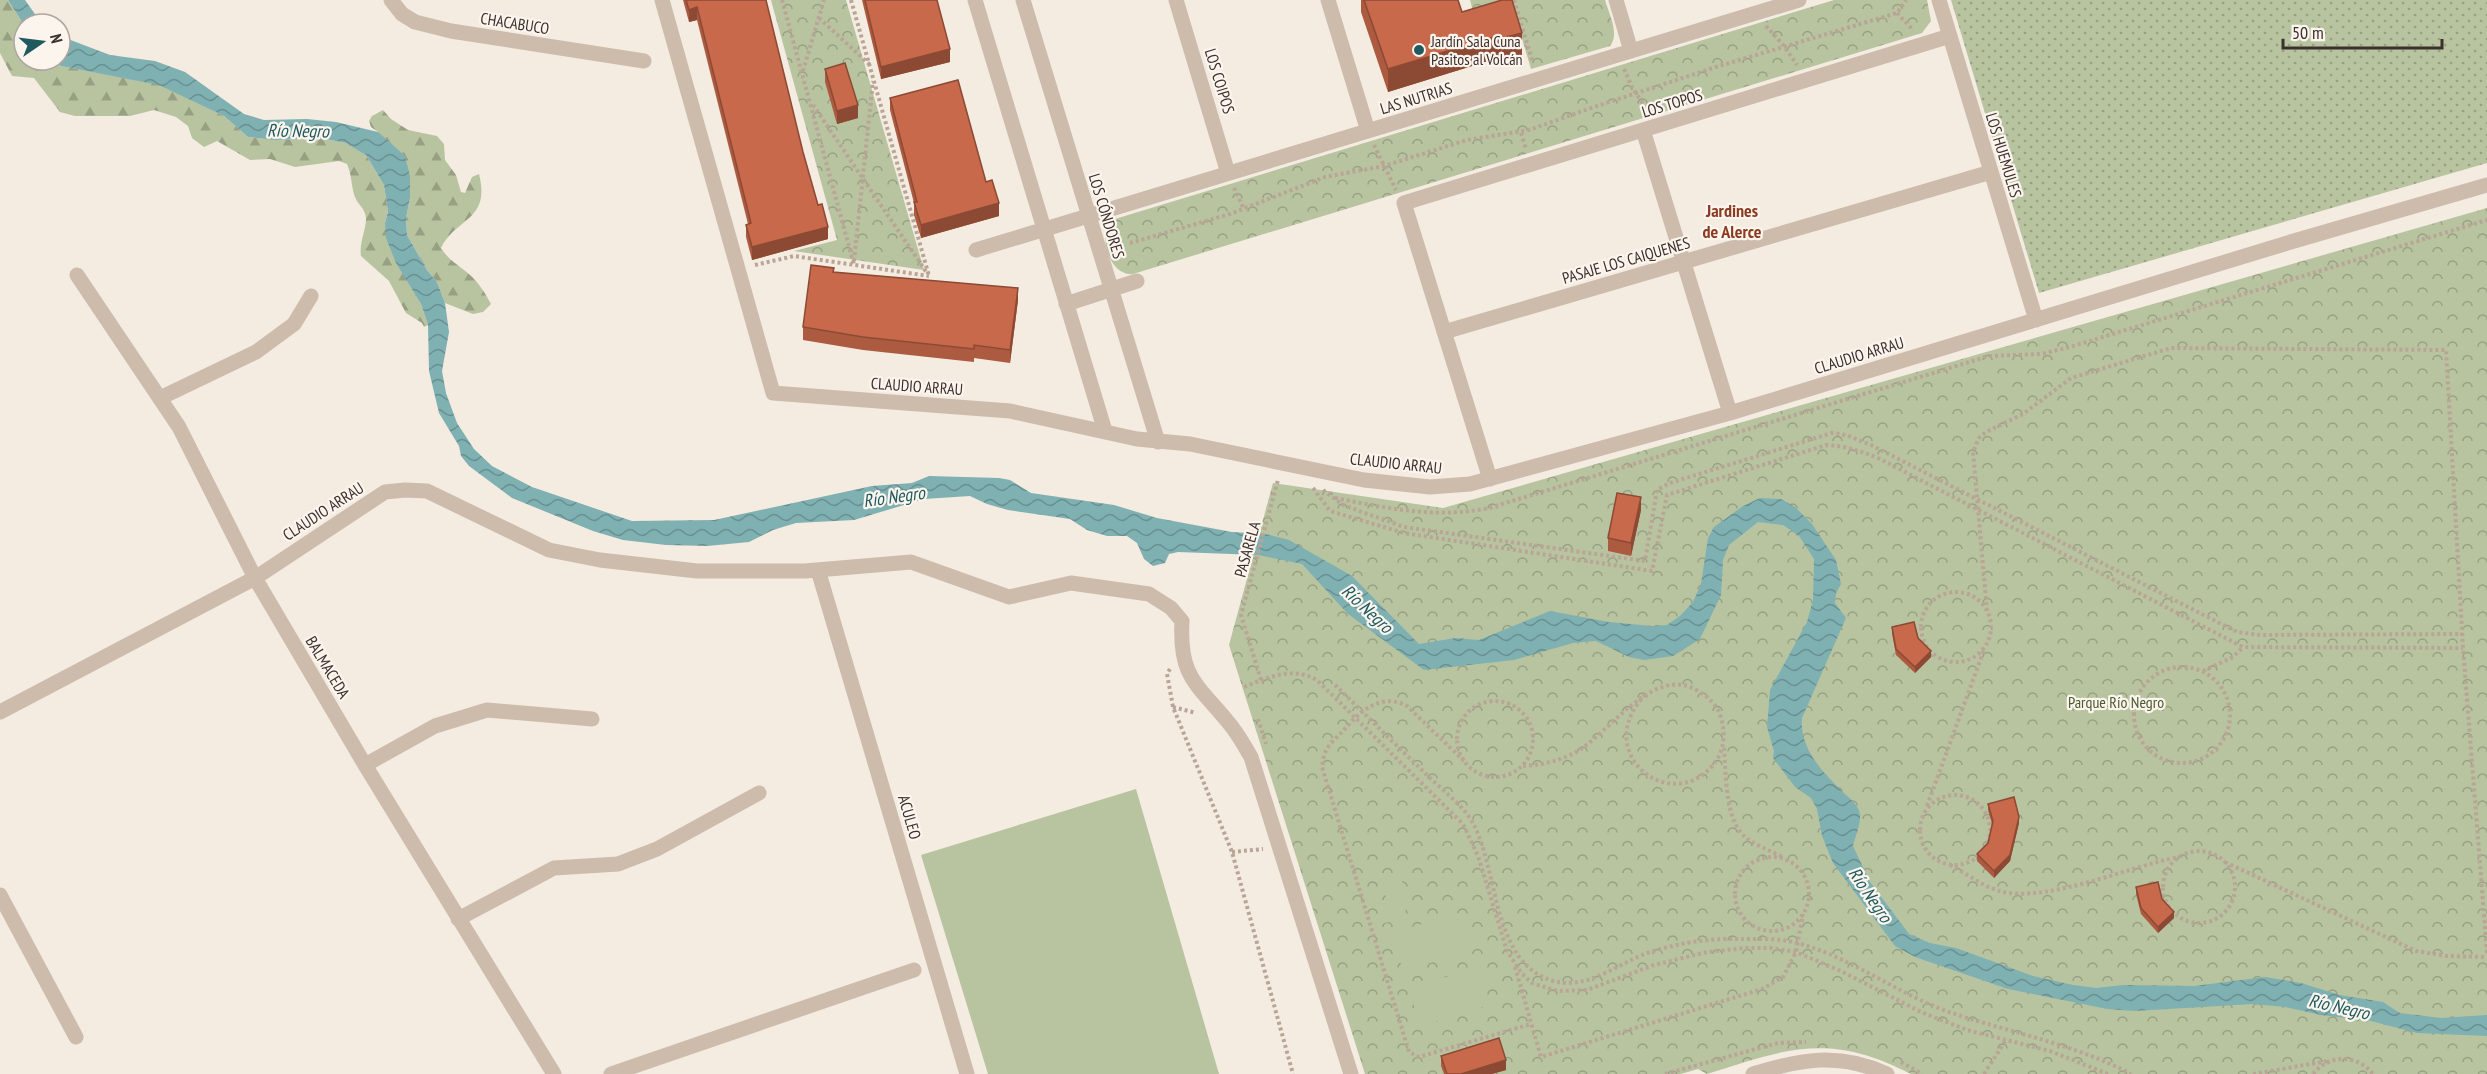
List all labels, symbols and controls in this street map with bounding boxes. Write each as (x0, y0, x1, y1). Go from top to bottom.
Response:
street label: CHACABUCO (479, 8, 551, 38)
north arrow (12, 12, 72, 72)
scale bar (2283, 12, 2442, 50)
text: 50 m (2292, 21, 2324, 44)
place label: Jardín Sala Cuna Pasitos al Volcán (1430, 31, 1523, 69)
text: N (46, 32, 67, 45)
marker: Jardín Sala Cuna Pasitos al Volcán (1412, 43, 1426, 57)
street label: LOS COIPOS (1201, 46, 1239, 116)
street label: LAS NUTRIAS (1377, 78, 1455, 118)
street label: LOS TOPOS (1639, 84, 1705, 122)
street label: LOS HUEMULES (1982, 110, 2026, 200)
water label: Río Negro (267, 118, 330, 143)
street label: LOS CÓNDORES (1085, 171, 1129, 261)
district label: Jardines de Alerce (1703, 199, 1762, 243)
street label: PASAJE LOS CAIQUENES (1560, 232, 1692, 288)
street label: CLAUDIO ARRAU (1812, 332, 1906, 378)
street label: CLAUDIO ARRAU (870, 373, 964, 399)
street label: CLAUDIO ARRAU (1349, 448, 1443, 478)
street label: CLAUDIO ARRAU (279, 477, 367, 545)
water label: Río Negro (862, 481, 927, 512)
street label: PASARELA (1230, 518, 1265, 579)
water label: Río Negro (1337, 579, 1399, 639)
street label: BALMACEDA (302, 632, 355, 702)
park label: Parque Río Negro (2068, 692, 2164, 712)
street label: ACULEO (894, 793, 926, 842)
water label: Río Negro (1844, 863, 1898, 928)
water label: Río Negro (2307, 988, 2373, 1025)

